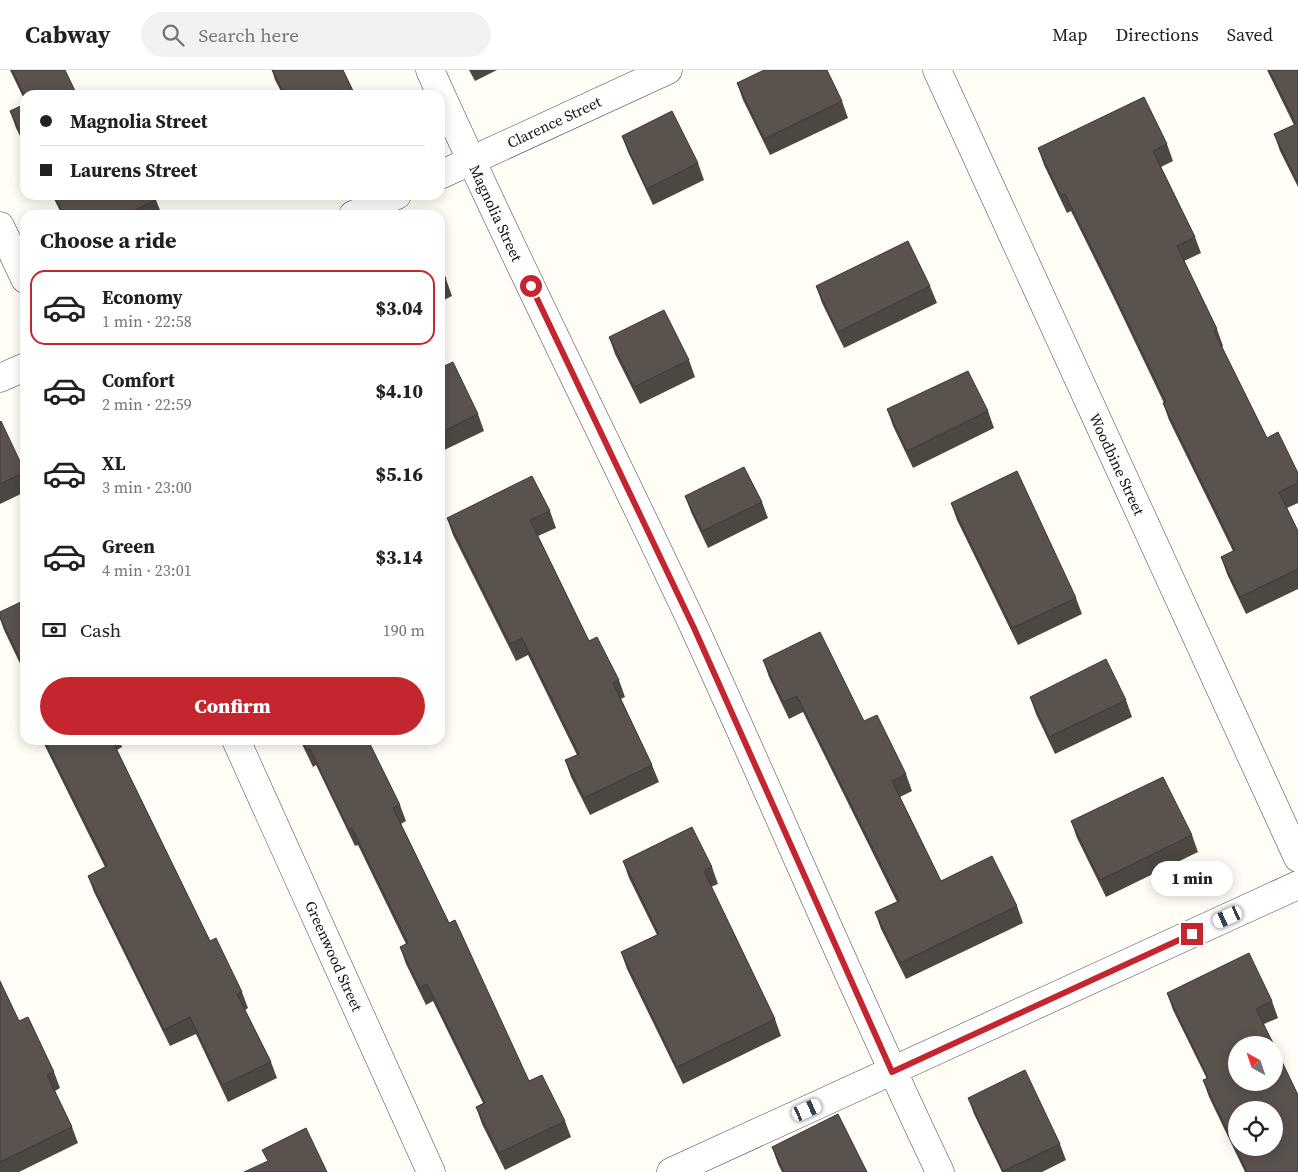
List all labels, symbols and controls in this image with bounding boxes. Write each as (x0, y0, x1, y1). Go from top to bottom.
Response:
search box (141, 12, 491, 57)
text: Cabway (25, 18, 111, 51)
icon: search (159, 21, 187, 49)
text: Search here (199, 22, 299, 48)
text: Map (1052, 22, 1088, 47)
text: Directions (1116, 22, 1199, 47)
text: Saved (1227, 22, 1273, 47)
street label: Clarence Street (504, 91, 605, 153)
text: Magnolia Street (70, 108, 208, 134)
text: Laurens Street (70, 157, 197, 183)
street label: Magnolia Street (464, 161, 528, 265)
text: Choose a ride (40, 225, 177, 255)
route start (520, 275, 542, 297)
text: Economy (102, 284, 183, 310)
icon: car (42, 285, 87, 330)
text: $3.04 (375, 295, 423, 321)
text: 1 min · 22:58 (102, 310, 192, 332)
text: Comfort (102, 367, 175, 393)
icon: car (42, 368, 87, 413)
text: $4.10 (375, 378, 423, 404)
text: 2 min · 22:59 (102, 393, 192, 415)
street label: Woodbine Street (1084, 409, 1150, 519)
text: XL (102, 450, 125, 476)
icon: car (42, 451, 87, 496)
text: $5.16 (375, 461, 423, 487)
text: 3 min · 23:00 (102, 476, 192, 498)
text: Green (102, 533, 155, 559)
icon: car (42, 534, 87, 579)
text: $3.14 (375, 544, 423, 570)
text: 4 min · 23:01 (102, 559, 192, 581)
icon: cash (40, 616, 68, 644)
text: Cash (80, 617, 121, 643)
text: 190 m (383, 619, 425, 641)
button: Confirm (40, 677, 425, 735)
callout: 1 min (1151, 862, 1233, 896)
text: 1 min (1171, 867, 1213, 889)
street label: Greenwood Street (300, 897, 368, 1015)
car (1211, 904, 1244, 930)
route end (1181, 923, 1203, 945)
north arrow (1228, 1036, 1282, 1091)
map controls (1228, 1036, 1283, 1156)
car (790, 1097, 823, 1123)
button: locate (1228, 1101, 1283, 1156)

